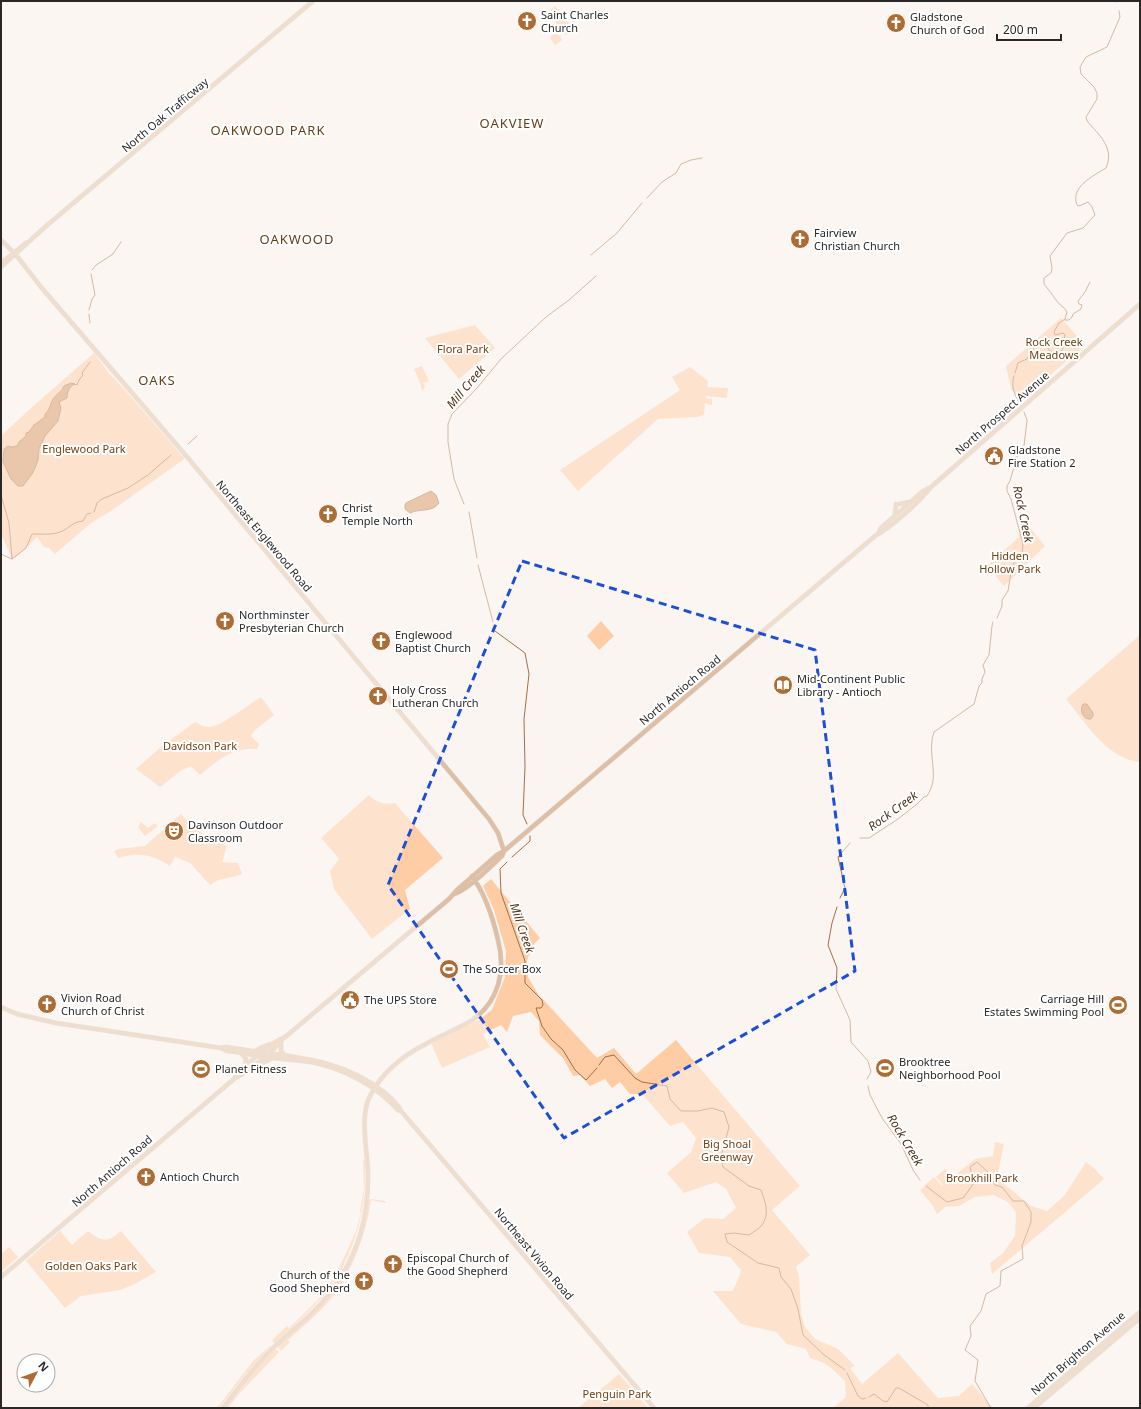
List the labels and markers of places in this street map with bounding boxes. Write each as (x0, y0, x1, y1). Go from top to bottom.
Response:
place label: Saint Charles Church (541, 7, 608, 35)
place label: Gladstone Church of God (910, 9, 985, 37)
church icon: Saint Charles Church (516, 10, 538, 32)
church icon: Gladstone Church of God (885, 12, 907, 34)
place label: Fairview Christian Church (814, 225, 900, 253)
church icon: Fairview Christian Church (789, 228, 811, 250)
place label: Gladstone Fire Station 2 (1008, 442, 1076, 470)
public building icon: Gladstone Fire Station 2 (983, 445, 1005, 467)
place label: Christ Temple North (342, 500, 413, 528)
church icon: Christ Temple North (317, 503, 339, 525)
place label: Northminster Presbyterian Church (239, 607, 344, 635)
church icon: Northminster Presbyterian Church (214, 610, 236, 632)
place label: Englewood Baptist Church (395, 627, 471, 655)
church icon: Englewood Baptist Church (370, 630, 392, 652)
place label: Mid-Continent Public Library - Antioch (797, 671, 905, 699)
library icon: Mid-Continent Public Library - Antioch (772, 674, 794, 696)
place label: Holy Cross Lutheran Church (392, 682, 479, 710)
church icon: Holy Cross Lutheran Church (367, 685, 389, 707)
place label: Davinson Outdoor Classroom (188, 817, 283, 845)
theatre icon: Davinson Outdoor Classroom (163, 820, 185, 842)
sports icon: The Soccer Box (438, 958, 460, 980)
place label: The Soccer Box (463, 961, 541, 976)
public building icon: The UPS Store (339, 989, 361, 1011)
place label: Vivion Road Church of Christ (61, 990, 145, 1018)
place label: Carriage Hill Estates Swimming Pool (984, 991, 1104, 1019)
place label: The UPS Store (364, 992, 437, 1007)
church icon: Vivion Road Church of Christ (36, 993, 58, 1015)
sports icon: Carriage Hill Estates Swimming Pool (1107, 994, 1129, 1016)
place label: Brooktree Neighborhood Pool (899, 1054, 1000, 1082)
sports icon: Brooktree Neighborhood Pool (874, 1057, 896, 1079)
sports icon: Planet Fitness (190, 1058, 212, 1080)
place label: Planet Fitness (215, 1061, 287, 1076)
church icon: Antioch Church (135, 1166, 157, 1188)
place label: Antioch Church (160, 1169, 239, 1184)
place label: Episcopal Church of the Good Shepherd (407, 1250, 510, 1278)
church icon: Episcopal Church of the Good Shepherd (382, 1253, 404, 1275)
place label: Church of the Good Shepherd (269, 1267, 350, 1295)
church icon: Church of the Good Shepherd (353, 1270, 375, 1292)

